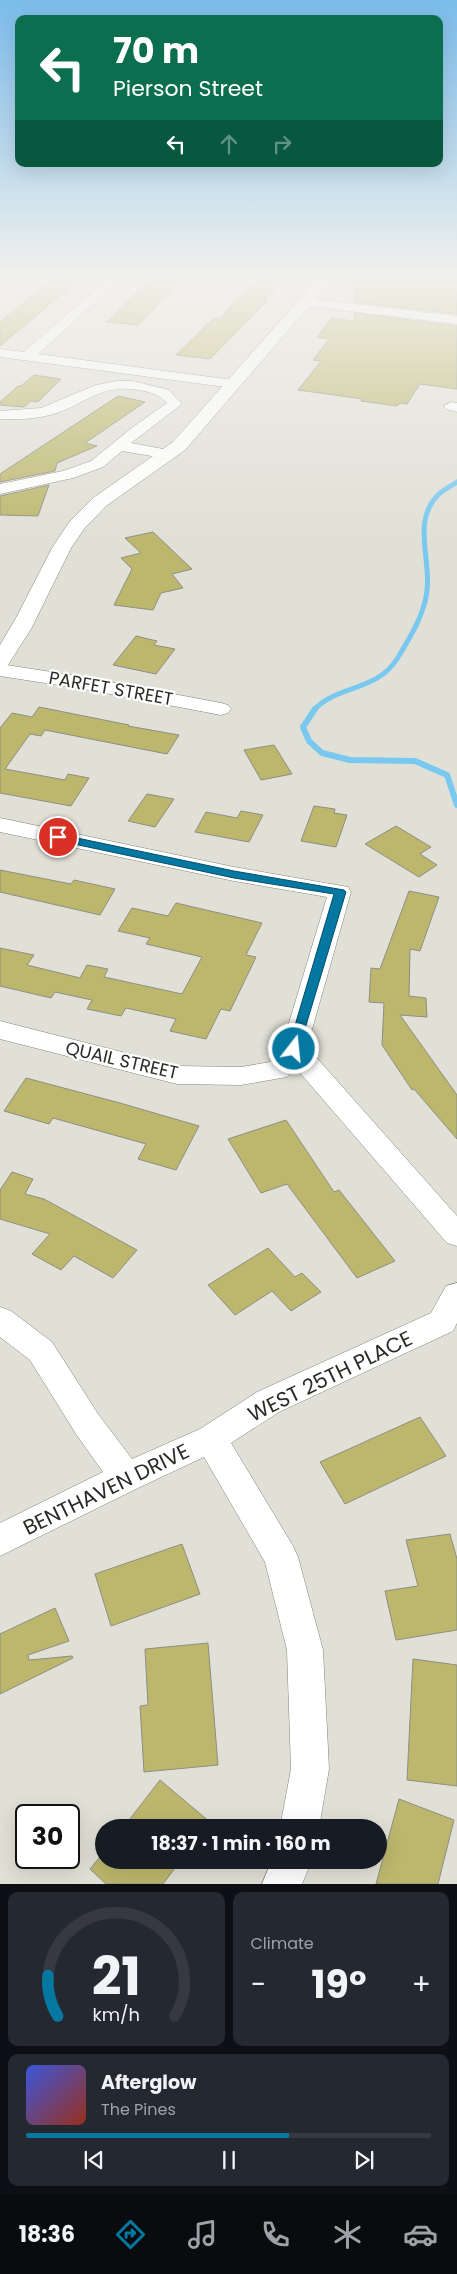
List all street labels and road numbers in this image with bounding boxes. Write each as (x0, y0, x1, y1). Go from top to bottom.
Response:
street label: PARFET STREET (47, 665, 175, 711)
street label: QUAIL STREET (63, 1035, 181, 1085)
street label: WEST 25TH PLACE (243, 1324, 417, 1428)
street label: BENTHAVEN DRIVE (18, 1436, 194, 1542)

